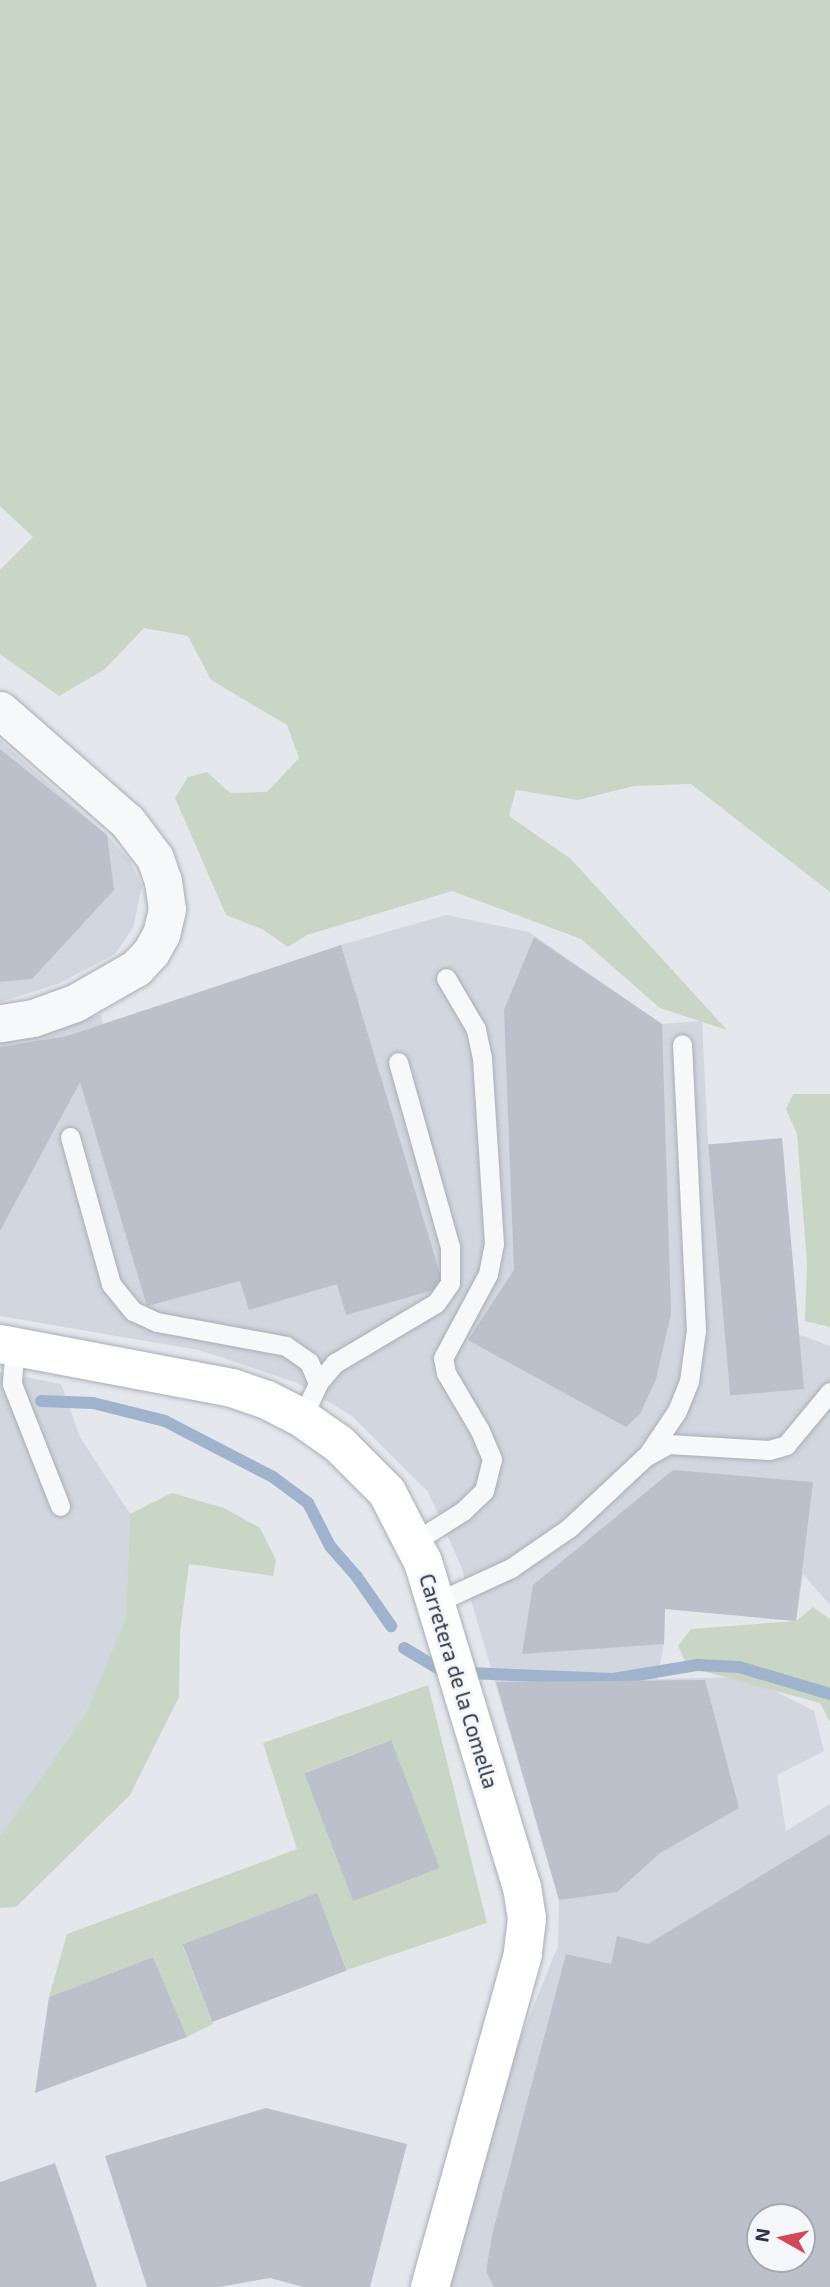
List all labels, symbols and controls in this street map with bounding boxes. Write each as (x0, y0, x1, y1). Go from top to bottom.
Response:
street label: Carretera de la Comella (414, 1571, 504, 1791)
north arrow (746, 2203, 816, 2273)
text: N (749, 2226, 774, 2244)

